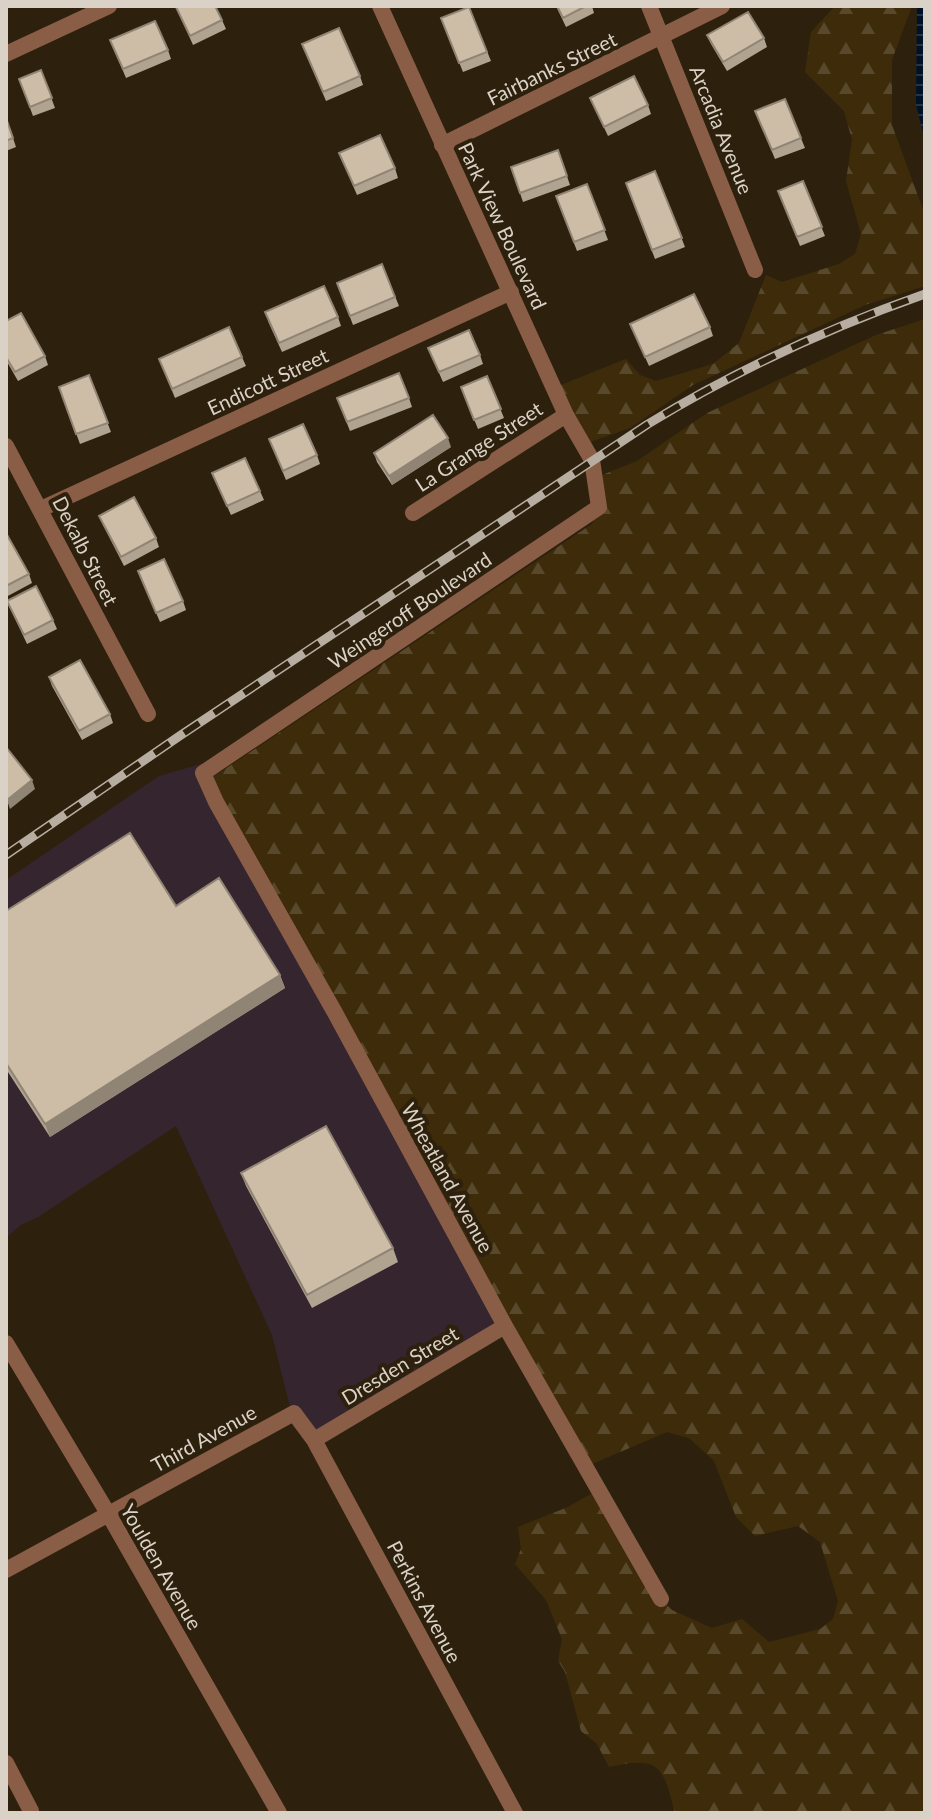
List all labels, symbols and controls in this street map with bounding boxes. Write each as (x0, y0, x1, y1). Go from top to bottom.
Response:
street label: Fairbanks Street (483, 26, 620, 110)
street label: Arcadia Avenue (685, 62, 759, 197)
street label: Park View Boulevard (454, 138, 552, 313)
street label: Endicott Street (203, 343, 332, 420)
street label: La Grange Street (410, 396, 546, 496)
street label: Dekalb Street (48, 492, 124, 609)
street label: Weingeroff Boulevard (323, 547, 495, 674)
street label: Wheatland Avenue (397, 1099, 499, 1256)
street label: Dresden Street (337, 1321, 462, 1409)
street label: Third Avenue (147, 1399, 260, 1477)
street label: Youlden Avenue (116, 1499, 208, 1634)
street label: Perkins Avenue (383, 1536, 467, 1667)

